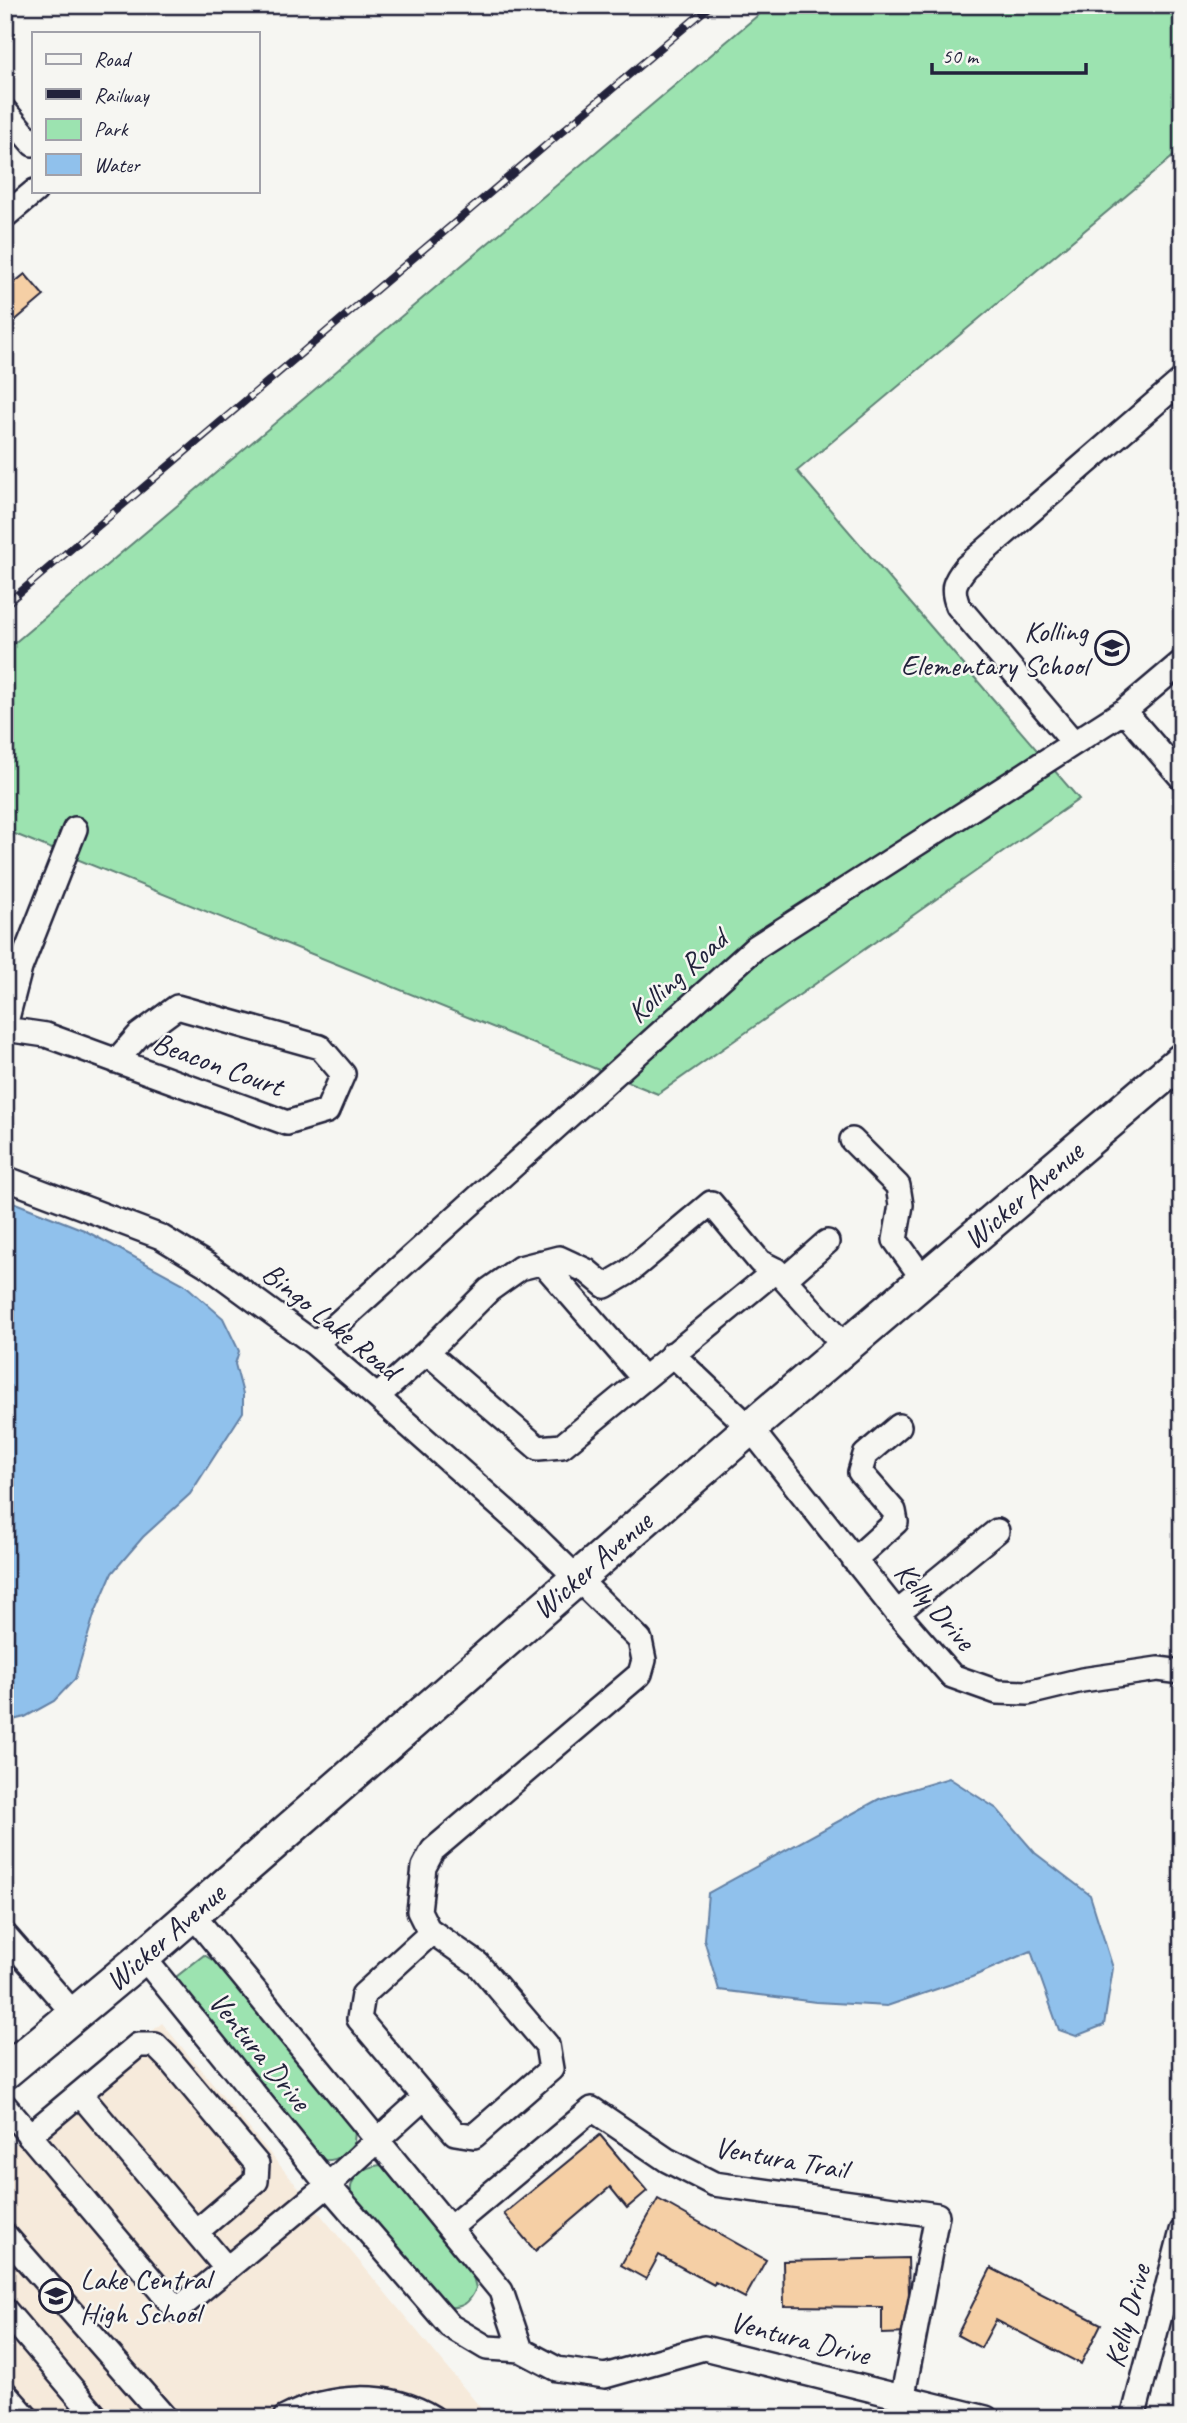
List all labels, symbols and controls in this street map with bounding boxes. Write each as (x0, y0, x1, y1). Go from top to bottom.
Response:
legend (32, 32, 259, 192)
scale bar (932, 32, 1086, 76)
text: 50 m (942, 43, 980, 69)
text: Road (94, 46, 133, 72)
text: Railway (94, 82, 150, 108)
text: Park (94, 116, 129, 142)
text: Water (94, 152, 141, 178)
place label: Kolling Elementary School (901, 612, 1093, 684)
school or university icon: Kolling Elementary School (1093, 629, 1131, 667)
street label: Kolling Road (619, 918, 738, 1031)
street label: Beacon Court (148, 1023, 291, 1106)
street label: Wicker Avenue (955, 1131, 1092, 1257)
street label: Bingo Lake Road (255, 1254, 411, 1391)
street label: Wicker Avenue (524, 1501, 661, 1627)
street label: Kelly Drive (886, 1554, 985, 1660)
street label: Wicker Avenue (97, 1873, 234, 1999)
street label: Ventura Drive (200, 1984, 321, 2120)
street label: Ventura Trail (712, 2128, 855, 2189)
street label: Kelly Drive (1095, 2258, 1160, 2372)
place label: Lake Central High School (80, 2260, 215, 2332)
school or university icon: Lake Central High School (37, 2277, 75, 2315)
street label: Ventura Drive (726, 2302, 876, 2374)

